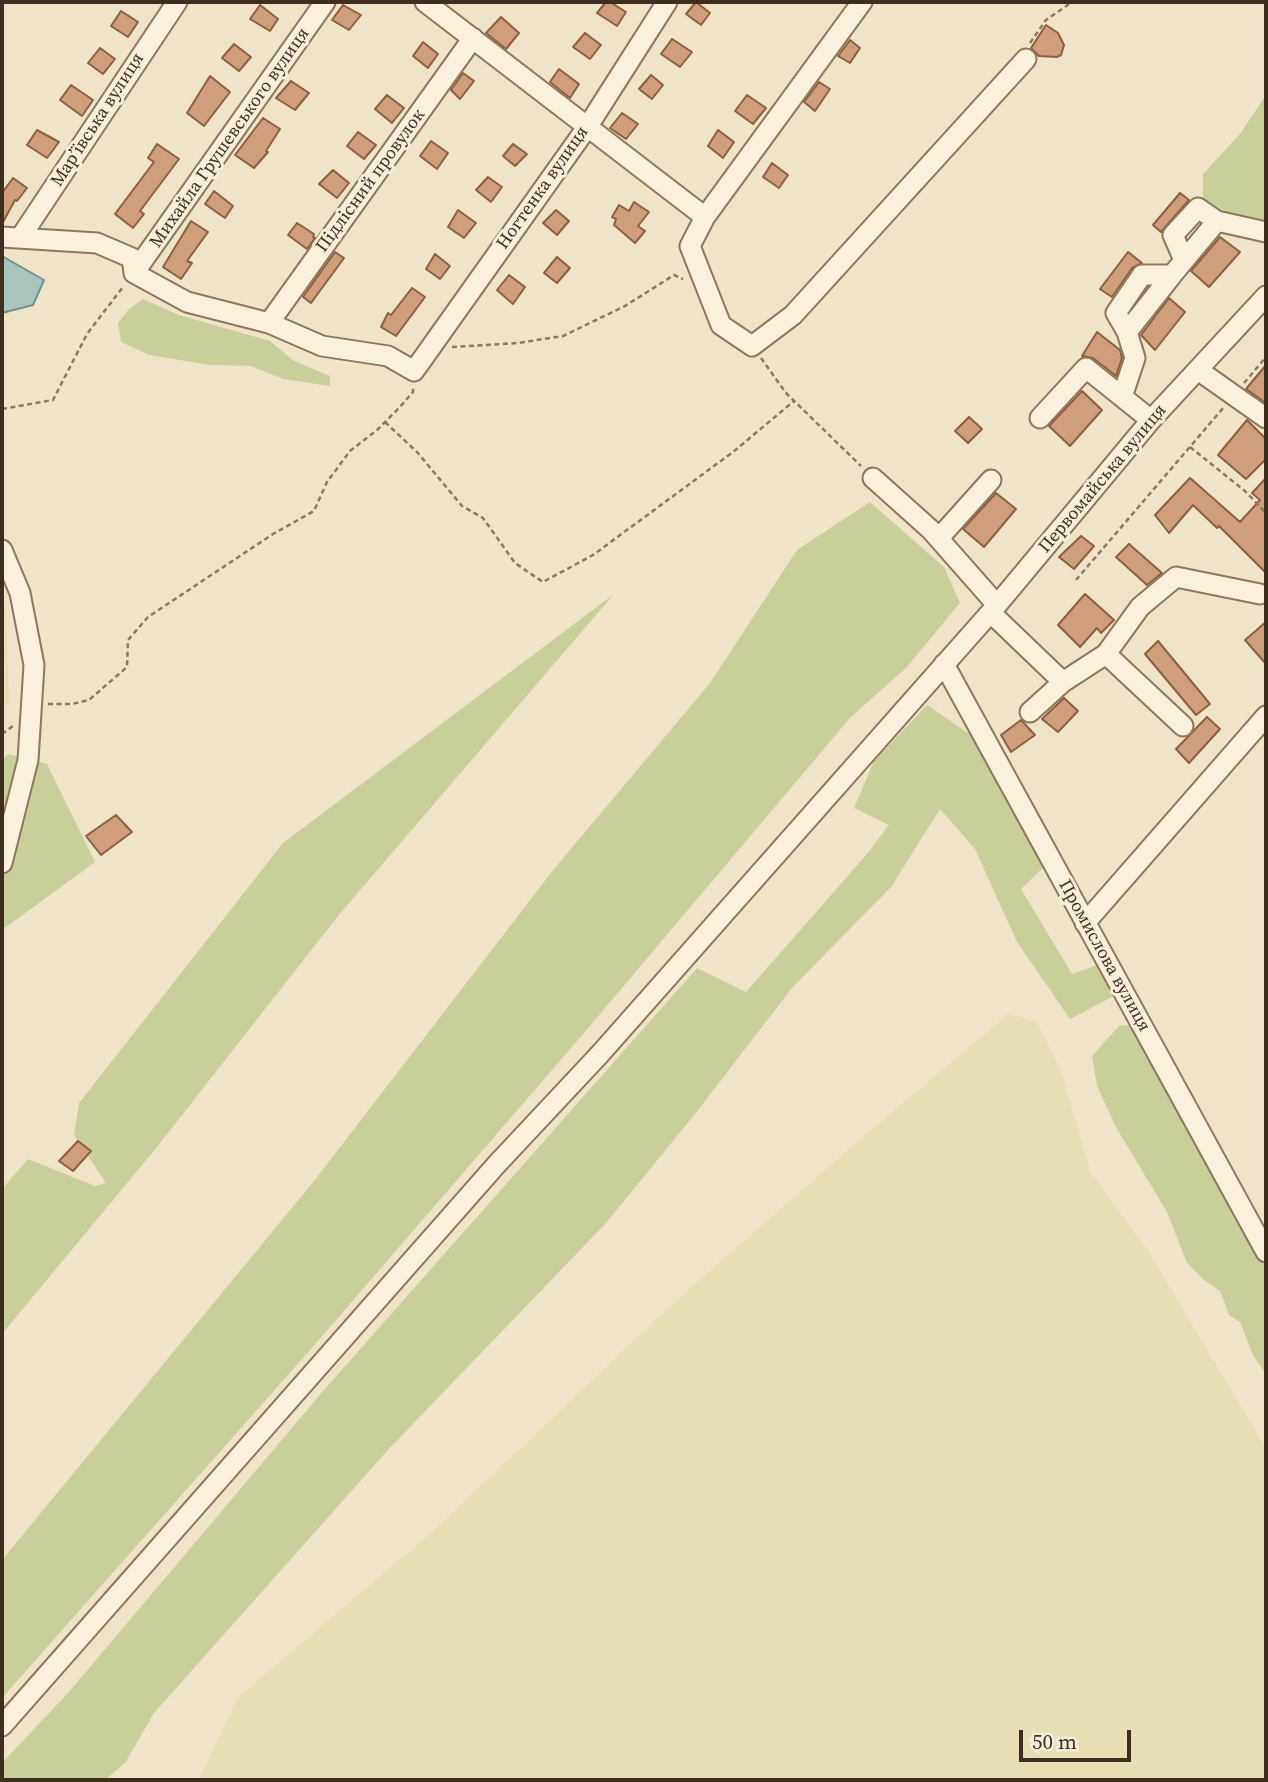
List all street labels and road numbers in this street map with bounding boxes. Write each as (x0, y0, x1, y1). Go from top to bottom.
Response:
street label: Михайла Грушевського вулиця (146, 24, 314, 252)
street label: Мар’ївська вулиця (47, 49, 149, 191)
street label: Підлісний провулок (312, 105, 430, 257)
street label: Ногтенка вулиця (492, 122, 594, 254)
street label: Первомайська вулиця (1034, 400, 1172, 558)
street label: Промислова вулиця (1053, 876, 1155, 1036)

